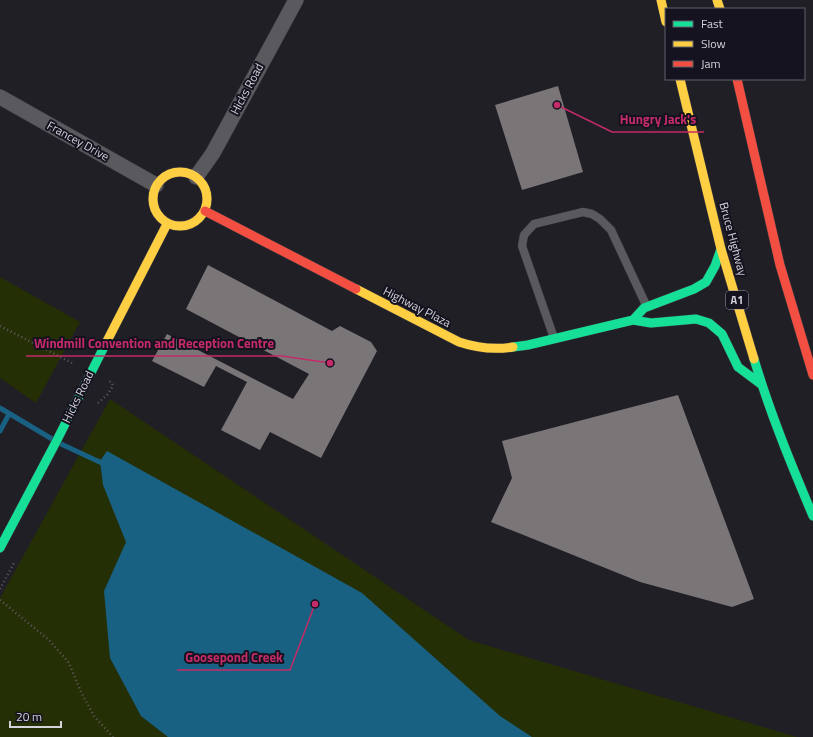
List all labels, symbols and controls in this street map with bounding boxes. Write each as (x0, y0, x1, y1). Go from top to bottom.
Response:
legend (665, 8, 805, 80)
text: Fast (701, 14, 724, 33)
text: Slow (701, 34, 726, 53)
text: Jam (701, 54, 721, 73)
street label: Hicks Road (225, 60, 268, 118)
callout: Hungry Jack's (612, 107, 704, 132)
text: Hungry Jack's (620, 109, 696, 129)
street label: Francey Drive (44, 116, 113, 165)
street label: Bruce Highway (714, 200, 753, 278)
street label: Highway Plaza (380, 281, 455, 332)
road number: A1 (726, 291, 748, 309)
callout: Windmill Convention and Reception Centre (26, 331, 282, 356)
text: Windmill Convention and Reception Centre (34, 333, 274, 353)
street label: Hicks Road (57, 367, 98, 426)
callout: Goosepond Creek (177, 645, 290, 670)
text: Goosepond Creek (185, 647, 283, 667)
scale bar (10, 703, 61, 729)
text: 20 m (16, 707, 42, 726)

